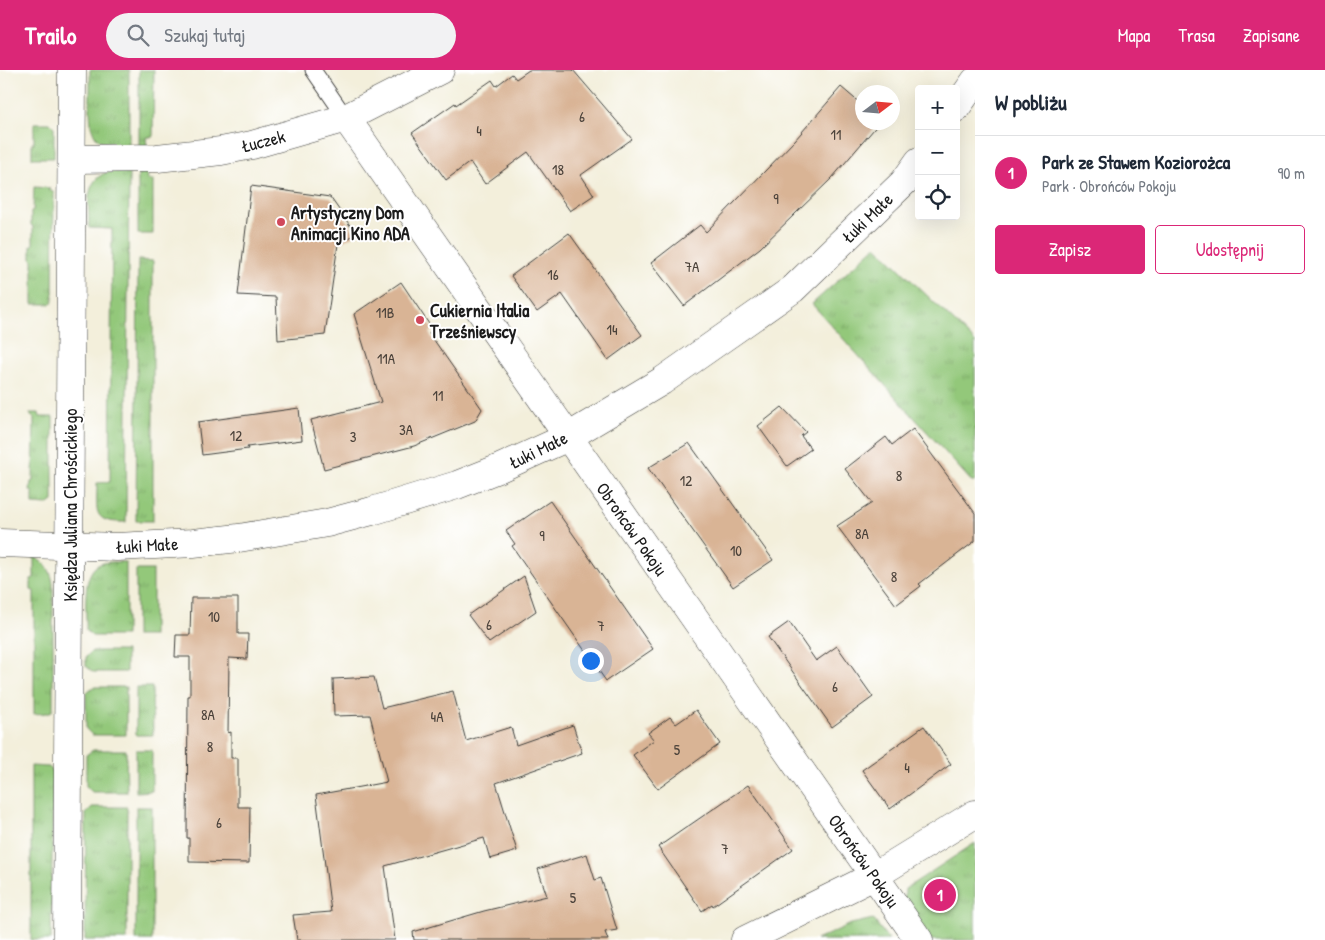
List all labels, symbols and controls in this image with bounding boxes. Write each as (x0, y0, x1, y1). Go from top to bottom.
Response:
search box (106, 13, 456, 58)
text: Trailo (25, 19, 76, 51)
icon: search (124, 21, 152, 49)
text: Szukaj tutaj (164, 22, 246, 48)
text: Mapa (1118, 23, 1150, 48)
text: Trasa (1178, 23, 1215, 48)
text: Zapisane (1243, 23, 1300, 48)
north arrow (855, 85, 900, 130)
map controls (915, 85, 960, 220)
button: + (915, 85, 960, 130)
text: W pobliżu (995, 88, 1067, 117)
house number: 6 (579, 106, 585, 127)
house number: 4 (476, 120, 482, 141)
street label: Łuczek (238, 123, 288, 159)
house number: 11 (831, 124, 841, 145)
button: − (915, 130, 960, 175)
text: Park ze Stawem Koziorożca (1042, 149, 1230, 175)
house number: 18 (552, 159, 564, 180)
text: 1 (1008, 162, 1014, 184)
text: 90 m (1277, 162, 1305, 184)
button: locate (915, 175, 960, 220)
text: Park · Obrońców Pokoju (1042, 175, 1176, 197)
street label: Łuki Małe (836, 187, 898, 249)
house number: 9 (773, 188, 779, 209)
place label: Artystyczny Dom Animacji Kino ADA (291, 200, 410, 246)
marker: Artystyczny Dom Animacji Kino ADA (275, 216, 287, 228)
button: Zapisz (995, 225, 1145, 274)
button: Udostępnij (1155, 225, 1305, 274)
house number: 7A (685, 256, 700, 277)
house number: 16 (547, 264, 559, 285)
place label: Cukiernia Italia Trześniewscy (429, 298, 530, 345)
house number: 11B (376, 302, 394, 323)
marker: Cukiernia Italia Trześniewscy (414, 314, 426, 326)
house number: 14 (606, 319, 618, 340)
house number: 11A (377, 348, 396, 369)
house number: 11 (433, 385, 443, 406)
street label: Księdza Juliana Chrościckiego (58, 409, 83, 602)
house number: 3A (399, 419, 414, 440)
house number: 12 (230, 425, 242, 446)
street label: Łuki Małe (504, 425, 572, 475)
house number: 3 (350, 426, 357, 447)
house number: 8 (896, 465, 902, 486)
house number: 12 (680, 470, 692, 491)
street label: Obrońców Pokoju (591, 477, 673, 581)
house number: 8A (855, 523, 870, 544)
house number: 9 (539, 525, 545, 546)
street label: Łuki Małe (115, 531, 179, 559)
house number: 10 (730, 540, 742, 561)
house number: 8 (891, 566, 897, 587)
house number: 10 (208, 606, 220, 627)
house number: 6 (486, 614, 492, 635)
house number: 7 (597, 615, 605, 636)
your location (578, 648, 604, 674)
house number: 6 (832, 676, 838, 697)
house number: 8A (201, 704, 216, 725)
house number: 4A (431, 706, 444, 727)
house number: 8 (207, 736, 213, 757)
house number: 5 (674, 739, 681, 760)
house number: 4 (904, 757, 910, 778)
street label: Obrońców Pokoju (823, 809, 905, 913)
house number: 6 (216, 812, 222, 833)
house number: 7 (721, 838, 729, 859)
pin: 1 (924, 876, 956, 914)
house number: 5 (570, 887, 577, 908)

